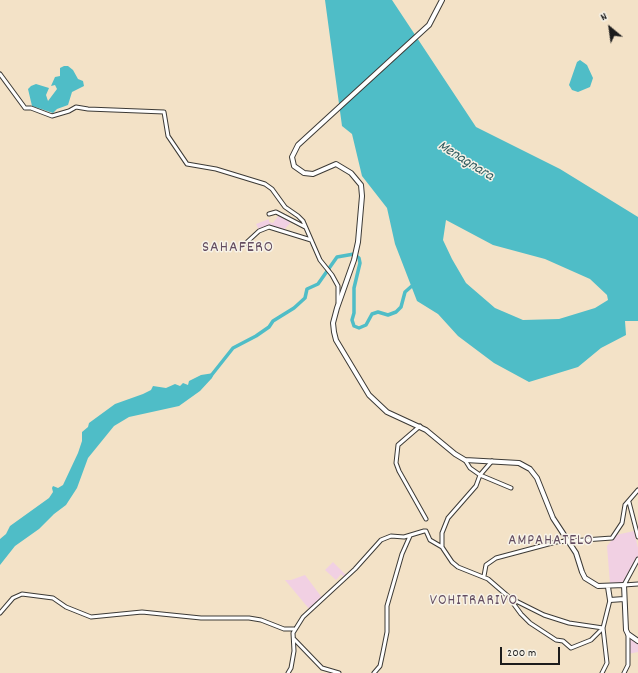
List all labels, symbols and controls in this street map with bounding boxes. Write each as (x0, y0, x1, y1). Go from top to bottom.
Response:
north arrow (590, 8, 630, 48)
text: N (598, 9, 610, 26)
water label: Menagnara (434, 138, 496, 186)
district label: SAHAFERO (202, 239, 274, 259)
district label: AMPAHATELO (508, 533, 594, 551)
district label: VOHITRARIVO (430, 593, 518, 611)
scale bar (502, 639, 562, 665)
text: 200 m (507, 645, 536, 662)

